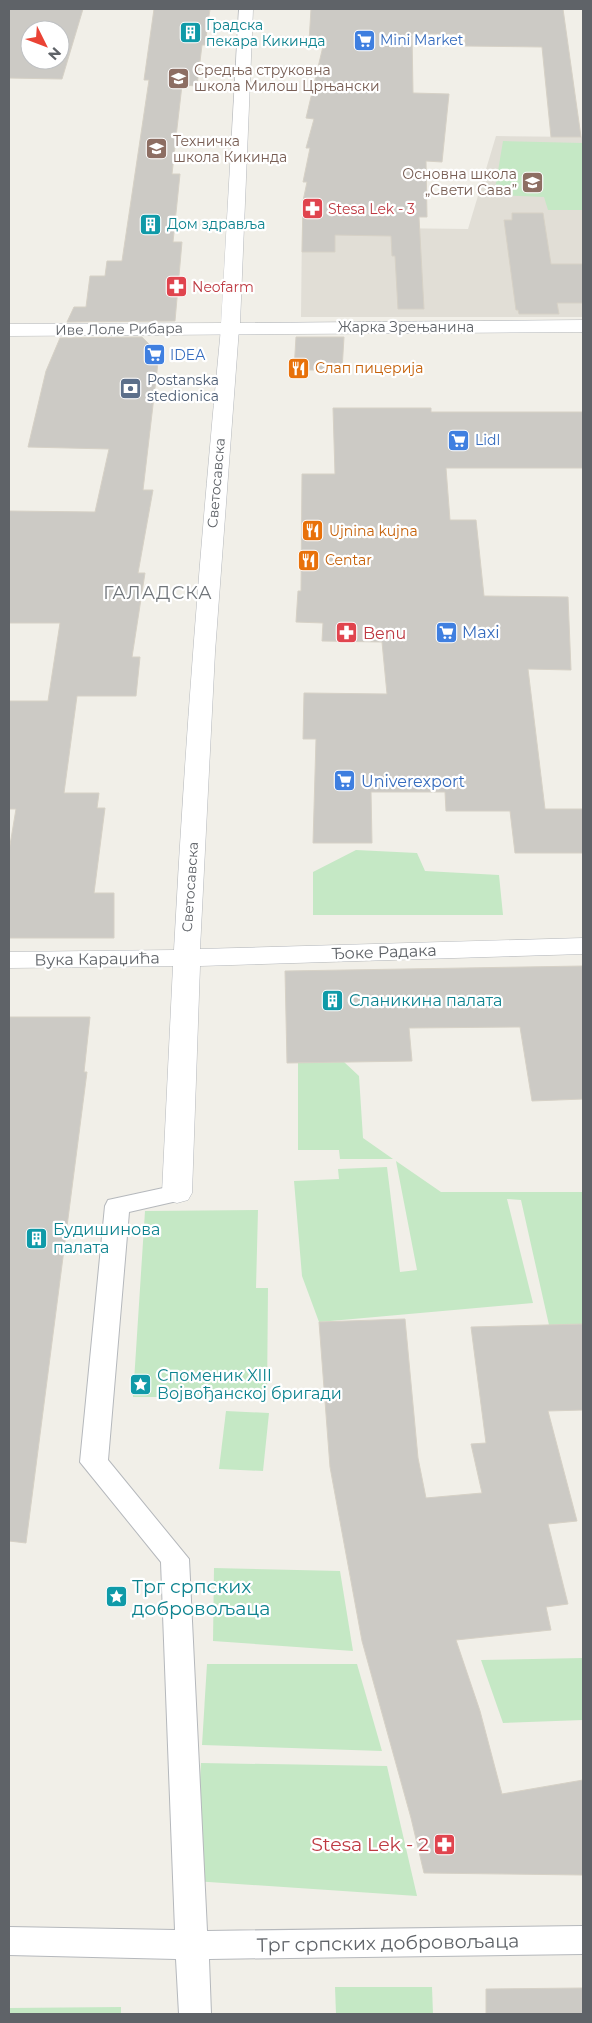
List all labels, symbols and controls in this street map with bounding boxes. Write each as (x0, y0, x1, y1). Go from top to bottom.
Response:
place label: Градска пекара Кикинда (206, 16, 325, 50)
north arrow (20, 20, 70, 70)
building icon: Градска пекара Кикинда (178, 21, 202, 45)
supermarket icon: Mini Market (352, 28, 376, 52)
place label: Mini Market (380, 31, 464, 49)
text: N (44, 43, 65, 64)
place label: Средња струковна школа Милош Црњански (194, 61, 380, 95)
school or university icon: Средња струковна школа Милош Црњански (166, 66, 190, 90)
place label: Техничка школа Кикинда (173, 132, 287, 166)
school or university icon: Техничка школа Кикинда (145, 137, 169, 161)
place label: Основна школа „Свети Сава” (402, 165, 517, 199)
school or university icon: Основна школа „Свети Сава” (521, 170, 545, 194)
pharmacy icon: Stesa Lek - 3 (300, 197, 324, 221)
place label: Stesa Lek - 3 (328, 200, 415, 218)
building icon: Дом здравља (139, 212, 163, 236)
place label: Дом здравља (167, 215, 265, 233)
pharmacy icon: Neofarm (164, 275, 188, 299)
place label: Neofarm (192, 278, 254, 296)
street label: Жарка Зрењанина (338, 318, 474, 336)
street label: Иве Лоле Рибара (55, 319, 183, 339)
supermarket icon: IDEA (142, 343, 166, 367)
place label: IDEA (170, 346, 206, 364)
restaurant icon: Слап пицерија (287, 356, 311, 380)
place label: Слап пицерија (315, 359, 423, 377)
place label: Postanska stedionica (147, 371, 219, 405)
bank icon: Postanska stedionica (119, 376, 143, 400)
supermarket icon: Lidl (447, 428, 471, 452)
place label: Lidl (475, 431, 500, 449)
street label: Светосавска (203, 437, 229, 529)
restaurant icon: Ujnina kujna (301, 519, 325, 543)
place label: Ujnina kujna (329, 522, 418, 540)
restaurant icon: Centar (297, 548, 321, 572)
place label: Centar (325, 551, 372, 569)
district label: ГАЛАДСКА (103, 582, 213, 604)
supermarket icon: Maxi (434, 620, 458, 644)
pharmacy icon: Benu (335, 621, 359, 645)
place label: Maxi (462, 623, 500, 642)
place label: Benu (363, 624, 406, 643)
supermarket icon: Univerexport (333, 769, 357, 793)
place label: Univerexport (361, 772, 466, 791)
street label: Светосавска (178, 841, 202, 933)
street label: Ђоке Радака (331, 941, 437, 963)
street label: Вука Караџића (34, 948, 160, 970)
building icon: Сланикина палата (321, 988, 345, 1012)
place label: Сланикина палата (349, 991, 502, 1010)
place label: Будишинова палата (53, 1220, 160, 1257)
building icon: Будишинова палата (25, 1226, 49, 1250)
place label: Споменик XIII Војвођанској бригади (157, 1366, 342, 1403)
place icon: Споменик XIII Војвођанској бригади (129, 1372, 153, 1396)
place label: Трг српских добровољаца (132, 1575, 270, 1620)
place icon: Трг српских добровољаца (104, 1585, 128, 1609)
pharmacy icon: Stesa Lek - 2 (433, 1832, 457, 1856)
place label: Stesa Lek - 2 (311, 1833, 429, 1856)
street label: Трг српских добровољаца (257, 1929, 519, 1957)

